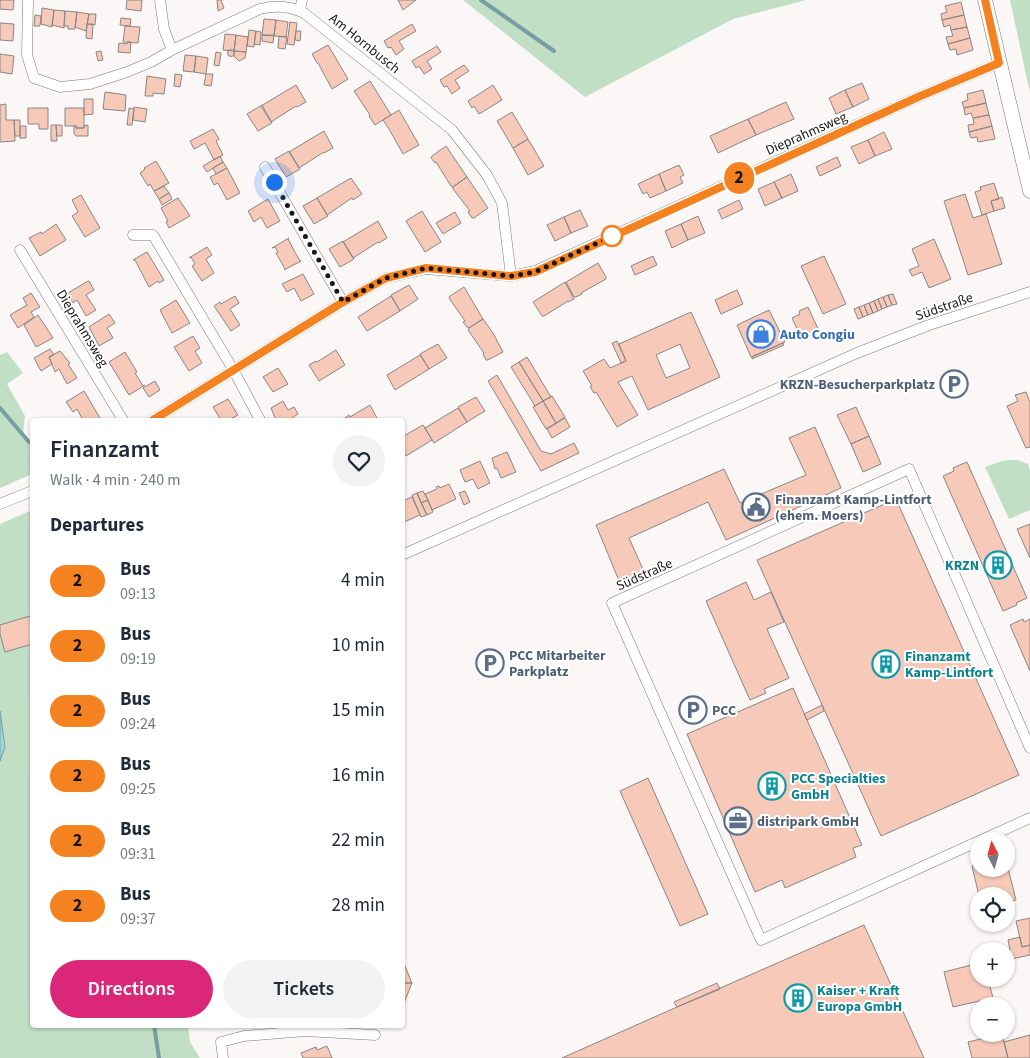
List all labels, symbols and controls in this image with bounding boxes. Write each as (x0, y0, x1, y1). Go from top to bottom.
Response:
street label: Am Hornbusch (324, 9, 404, 79)
street label: Dieprahmsweg (762, 107, 850, 161)
line badge: 2 (723, 162, 755, 194)
text: 2 (734, 165, 744, 190)
your location (262, 170, 287, 195)
unlabelled marker (601, 225, 623, 247)
street label: Dieprahmsweg (51, 286, 113, 371)
street label: Südstraße (913, 288, 976, 326)
shop icon: Auto Congiu (746, 319, 776, 349)
place label: Auto Congiu (779, 325, 855, 345)
parking icon: KRZN-Besucherparkplatz (939, 369, 969, 399)
place label: KRZN-Besucherparkplatz (780, 375, 936, 395)
text: Finanzamt (50, 432, 159, 467)
button: heart (333, 435, 385, 487)
text: Walk · 4 min · 240 m (50, 469, 181, 491)
place label: Finanzamt Kamp-Lintfort (ehem. Moers) (775, 490, 932, 526)
public building icon: Finanzamt Kamp-Lintfort (ehem. Moers) (741, 492, 771, 522)
text: Departures (50, 512, 144, 539)
building icon: KRZN (983, 550, 1013, 580)
street label: Südstraße (613, 554, 676, 596)
text: Bus (120, 556, 151, 583)
place label: KRZN (945, 556, 979, 576)
text: 4 min (341, 567, 385, 594)
text: 2 (73, 568, 82, 593)
text: 09:13 (120, 583, 156, 605)
text: Bus (120, 621, 151, 648)
text: 10 min (331, 632, 385, 659)
text: 2 (73, 633, 82, 658)
place label: PCC Mitarbeiter Parkplatz (509, 646, 606, 682)
place label: Finanzamt Kamp-Lintfort (905, 647, 994, 683)
text: 09:19 (120, 648, 156, 670)
parking icon: PCC Mitarbeiter Parkplatz (475, 648, 505, 678)
building icon: Finanzamt Kamp-Lintfort (871, 649, 901, 679)
text: Bus (120, 686, 151, 713)
parking icon: PCC (678, 695, 708, 725)
text: 15 min (331, 697, 385, 724)
text: 2 (73, 698, 82, 723)
place label: PCC (712, 701, 736, 721)
text: 09:24 (120, 713, 156, 735)
text: Bus (120, 751, 151, 778)
text: 16 min (331, 762, 385, 789)
text: 2 (73, 763, 82, 788)
place label: PCC Specialties GmbH (791, 769, 885, 805)
building icon: PCC Specialties GmbH (757, 771, 787, 801)
text: 09:25 (120, 778, 156, 800)
office icon: distripark GmbH (723, 806, 753, 836)
place label: distripark GmbH (757, 812, 859, 832)
text: Bus (120, 816, 151, 843)
text: 22 min (331, 827, 385, 854)
text: 2 (73, 828, 82, 853)
north arrow (970, 832, 1015, 878)
map controls (970, 832, 1015, 1042)
text: 09:31 (120, 843, 156, 865)
text: Bus (120, 881, 151, 908)
button: locate (970, 887, 1015, 932)
text: 28 min (331, 892, 385, 919)
text: 2 (73, 893, 82, 918)
text: 09:37 (120, 908, 156, 930)
button: + (970, 942, 1015, 987)
button: Directions (50, 960, 213, 1018)
button: Tickets (223, 960, 385, 1018)
place label: Kaiser + Kraft Europa GmbH (817, 981, 902, 1017)
building icon: Kaiser + Kraft Europa GmbH (783, 983, 813, 1013)
button: − (970, 997, 1015, 1042)

